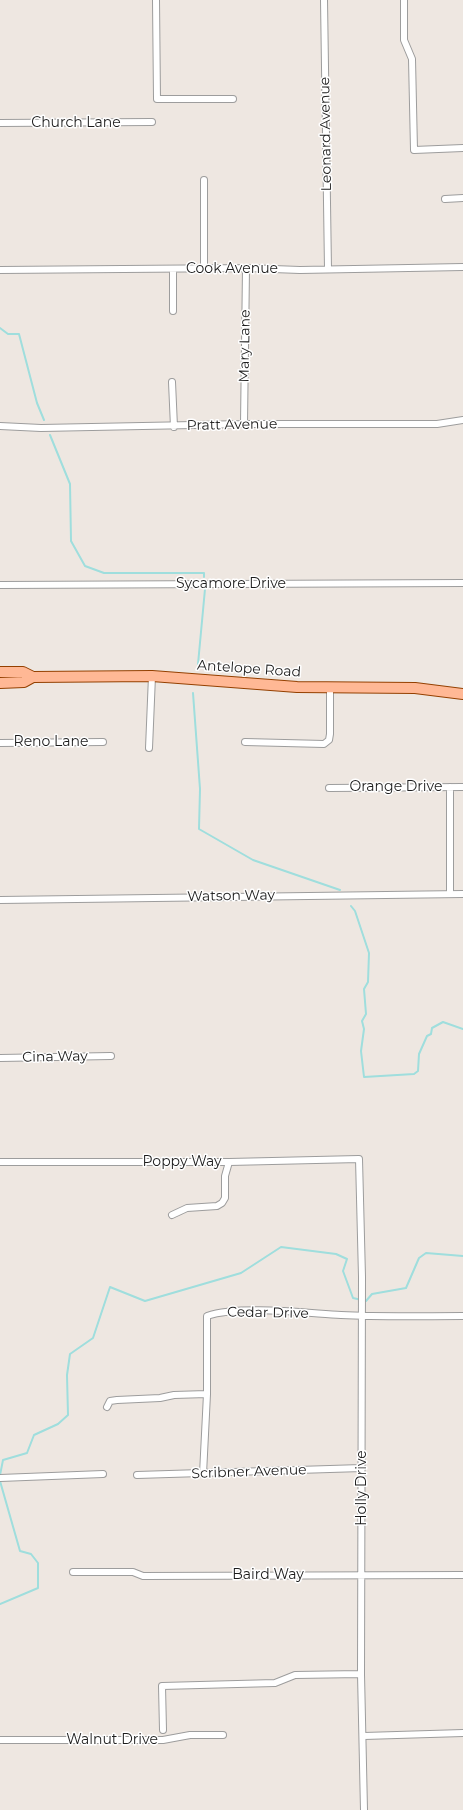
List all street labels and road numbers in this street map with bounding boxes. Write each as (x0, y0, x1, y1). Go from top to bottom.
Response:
street label: Leonard Avenue (317, 77, 335, 191)
street label: Church Lane (31, 115, 121, 131)
street label: Cook Avenue (186, 261, 278, 277)
street label: Mary Lane (236, 309, 254, 383)
street label: Pratt Avenue (187, 416, 277, 434)
street label: Sycamore Drive (176, 576, 286, 592)
street label: Antelope Road (196, 657, 302, 681)
street label: Reno Lane (14, 734, 88, 750)
street label: Orange Drive (350, 779, 442, 795)
street label: Watson Way (187, 887, 275, 905)
street label: Cina Way (22, 1048, 88, 1066)
street label: Poppy Way (142, 1154, 222, 1170)
street label: Cedar Drive (227, 1304, 309, 1322)
street label: Holly Drive (354, 1450, 370, 1526)
street label: Scribner Avenue (191, 1462, 307, 1482)
street label: Baird Way (232, 1567, 304, 1583)
street label: Walnut Drive (66, 1732, 158, 1748)

